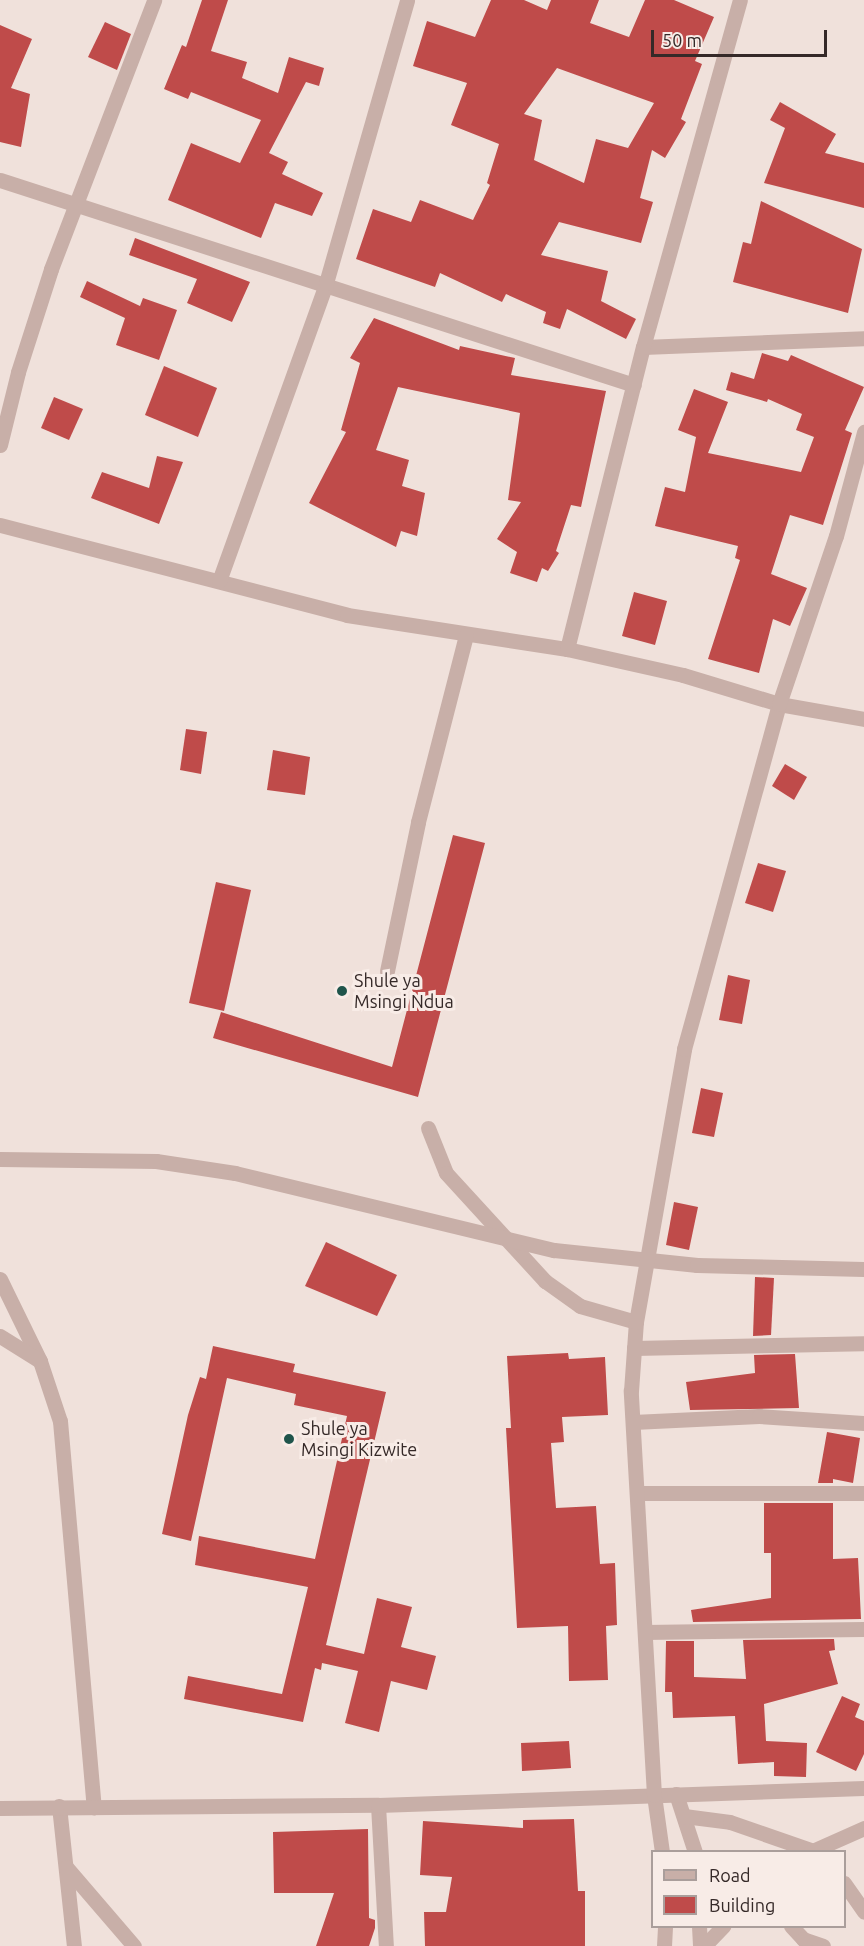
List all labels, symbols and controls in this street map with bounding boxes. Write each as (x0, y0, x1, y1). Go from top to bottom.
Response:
scale bar (654, 18, 830, 56)
text: 50 m (662, 30, 702, 50)
place label: Shule ya Msingi Ndua (354, 970, 454, 1012)
marker: Shule ya Msingi Ndua (335, 984, 349, 998)
place label: Shule ya Msingi Kizwite (301, 1418, 417, 1460)
marker: Shule ya Msingi Kizwite (282, 1432, 296, 1446)
legend (651, 1850, 846, 1928)
text: Road (709, 1865, 751, 1885)
text: Building (709, 1895, 775, 1915)

